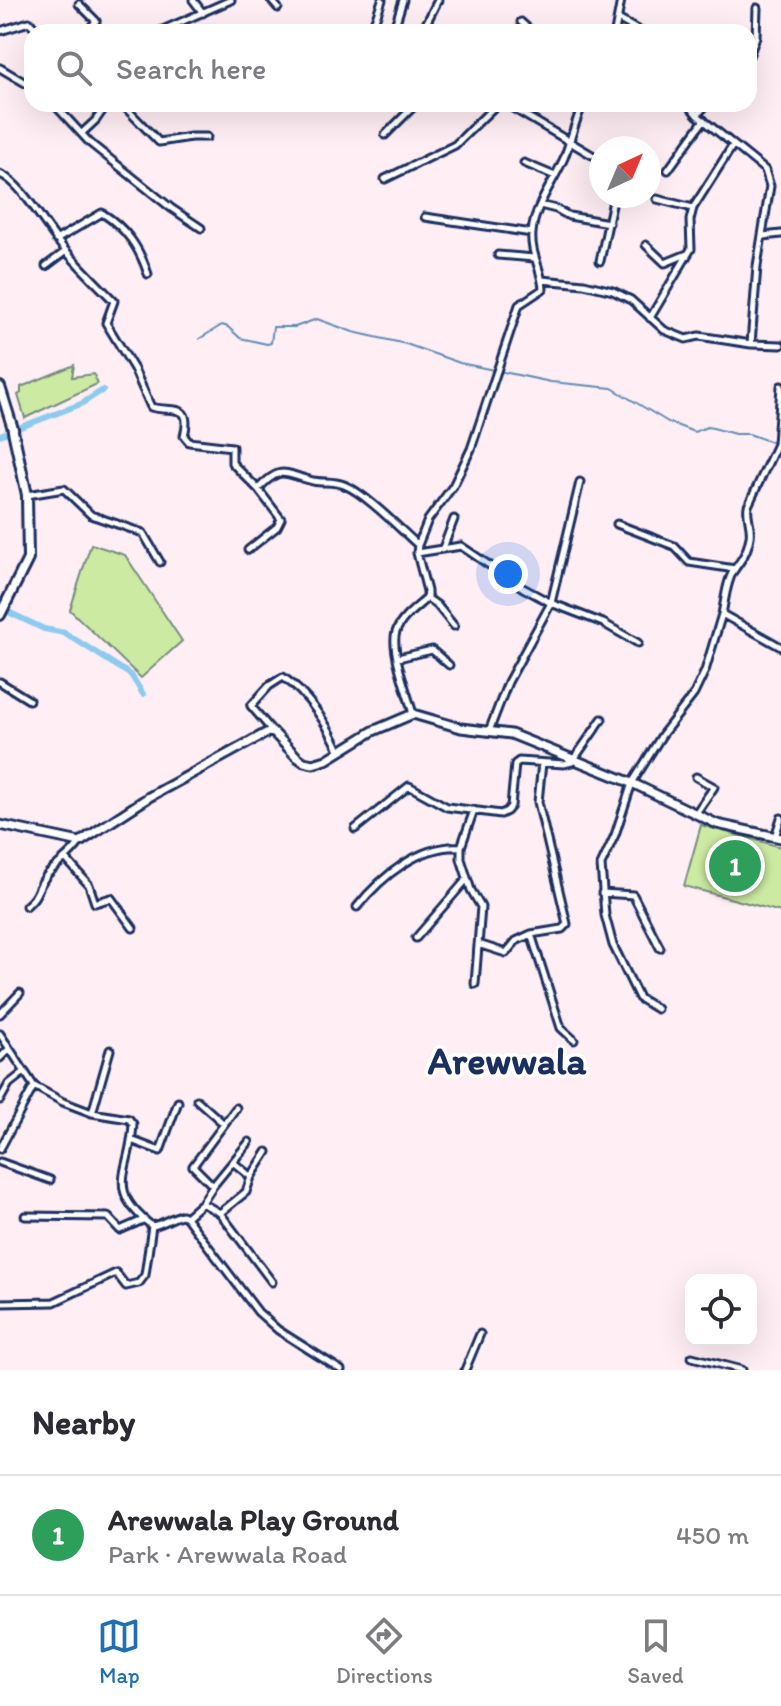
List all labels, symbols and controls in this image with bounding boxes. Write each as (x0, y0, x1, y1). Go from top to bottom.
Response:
search box (24, 24, 757, 112)
icon: search (52, 46, 96, 90)
text: Search here (116, 50, 266, 87)
north arrow (589, 136, 661, 208)
your location (488, 554, 528, 594)
pin: 1 (709, 836, 761, 896)
district label: Arewwala (428, 1038, 587, 1084)
map controls (685, 1274, 757, 1346)
button: locate (685, 1274, 757, 1346)
text: Nearby (32, 1402, 135, 1443)
text: Arewwala Play Ground (108, 1501, 399, 1538)
text: 1 (52, 1519, 64, 1551)
text: 450 m (676, 1519, 749, 1551)
text: Park · Arewwala Road (108, 1538, 347, 1570)
tab: Map (97, 1614, 141, 1689)
tab: Directions (336, 1614, 433, 1689)
tab: Saved (627, 1614, 684, 1689)

